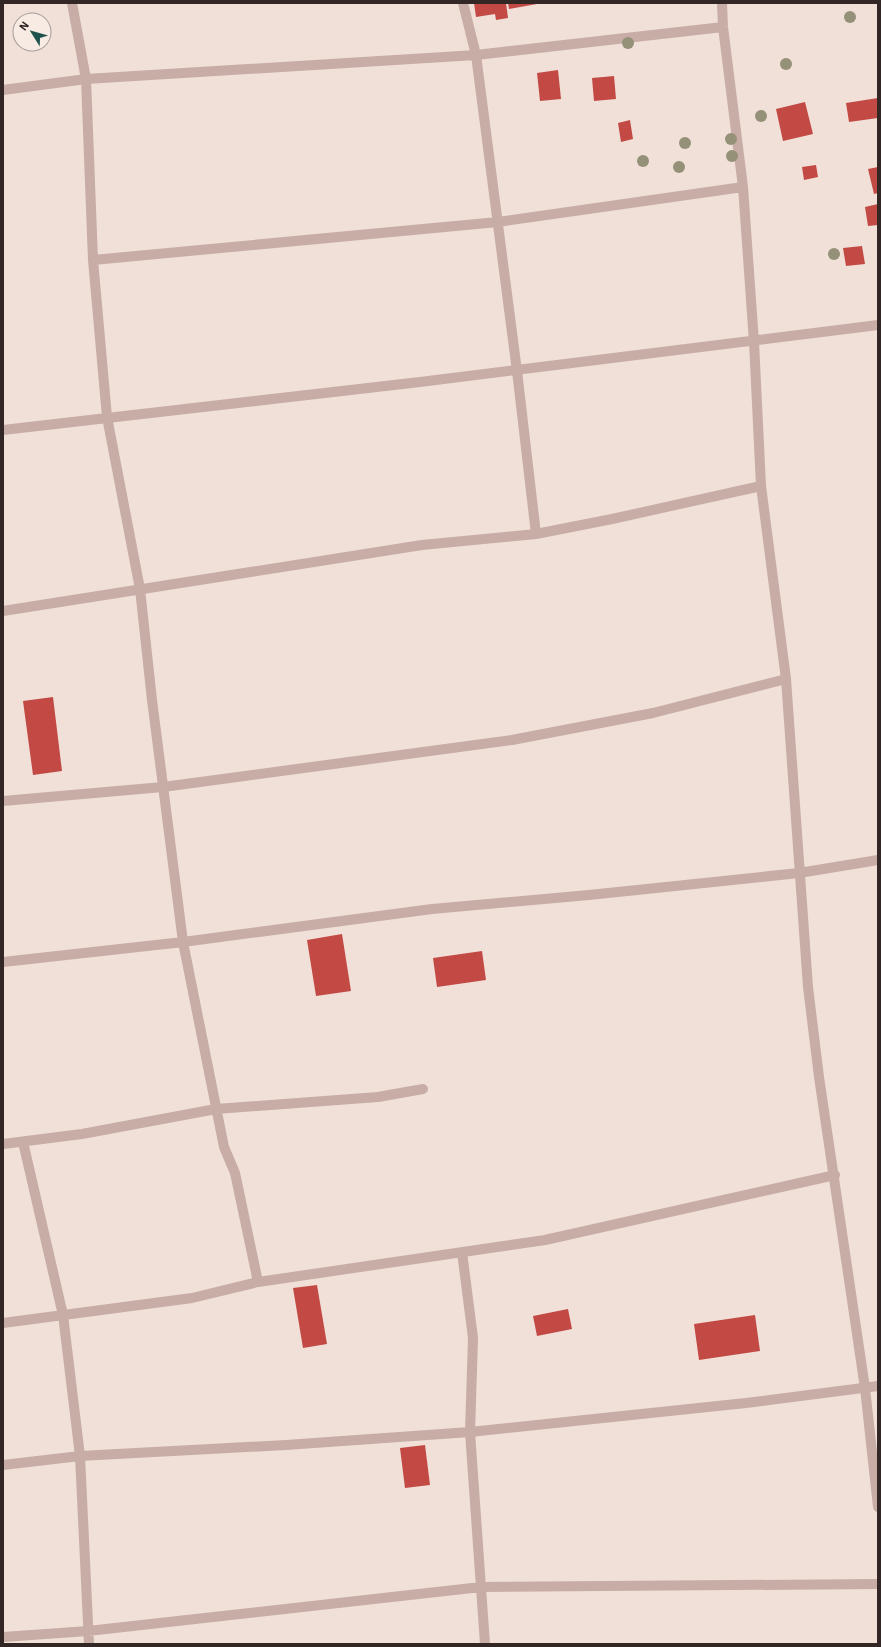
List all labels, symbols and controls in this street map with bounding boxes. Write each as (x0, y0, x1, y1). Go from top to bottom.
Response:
north arrow (12, 12, 52, 52)
text: N (16, 19, 32, 33)

